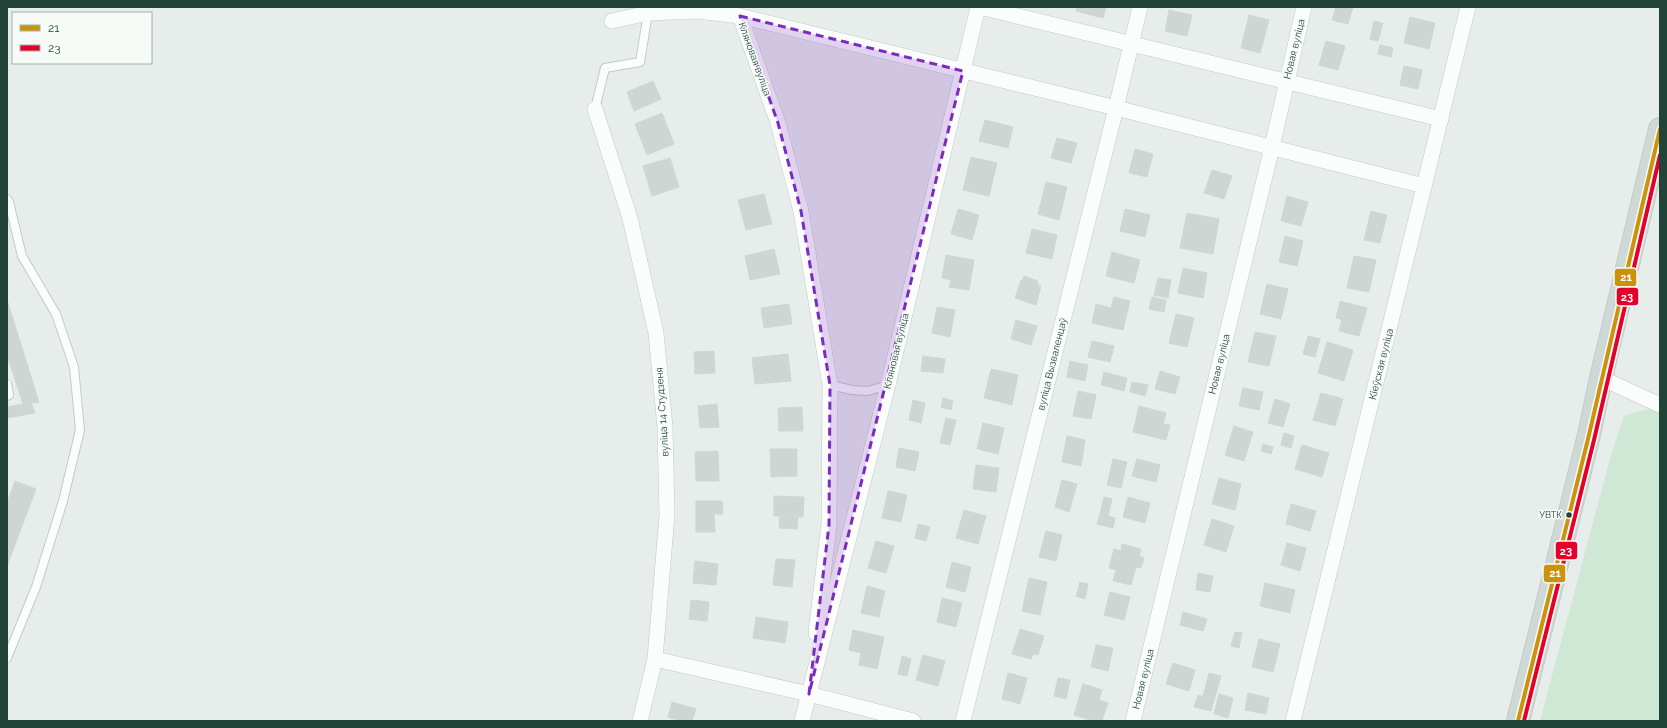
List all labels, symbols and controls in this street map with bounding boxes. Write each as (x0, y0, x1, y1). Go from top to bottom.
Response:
legend (12, 12, 152, 64)
street label: Новая вуліца (1281, 18, 1307, 80)
text: 21 (48, 21, 59, 35)
street label: Кляновая вуліца (737, 21, 773, 97)
text: 23 (48, 41, 61, 55)
line badge: 21 (1614, 268, 1637, 287)
text: 21 (1620, 271, 1632, 284)
line badge: 23 (1616, 287, 1639, 306)
text: 23 (1621, 291, 1633, 304)
street label: Кляновая вуліца (881, 312, 911, 390)
street label: вуліца Вызваленцаў (1035, 316, 1069, 412)
street label: Кіеўская вуліца (1367, 327, 1395, 401)
street label: Новая вуліца (1206, 333, 1232, 395)
street label: вуліца 14 Студзеня (653, 367, 671, 457)
place label: УВТК (1539, 510, 1562, 520)
marker: УВТК (1564, 510, 1574, 520)
line badge: 23 (1555, 541, 1578, 560)
text: 23 (1560, 545, 1572, 558)
line badge: 21 (1543, 564, 1566, 583)
text: 21 (1549, 567, 1561, 580)
street label: Новая вуліца (1130, 648, 1156, 710)

